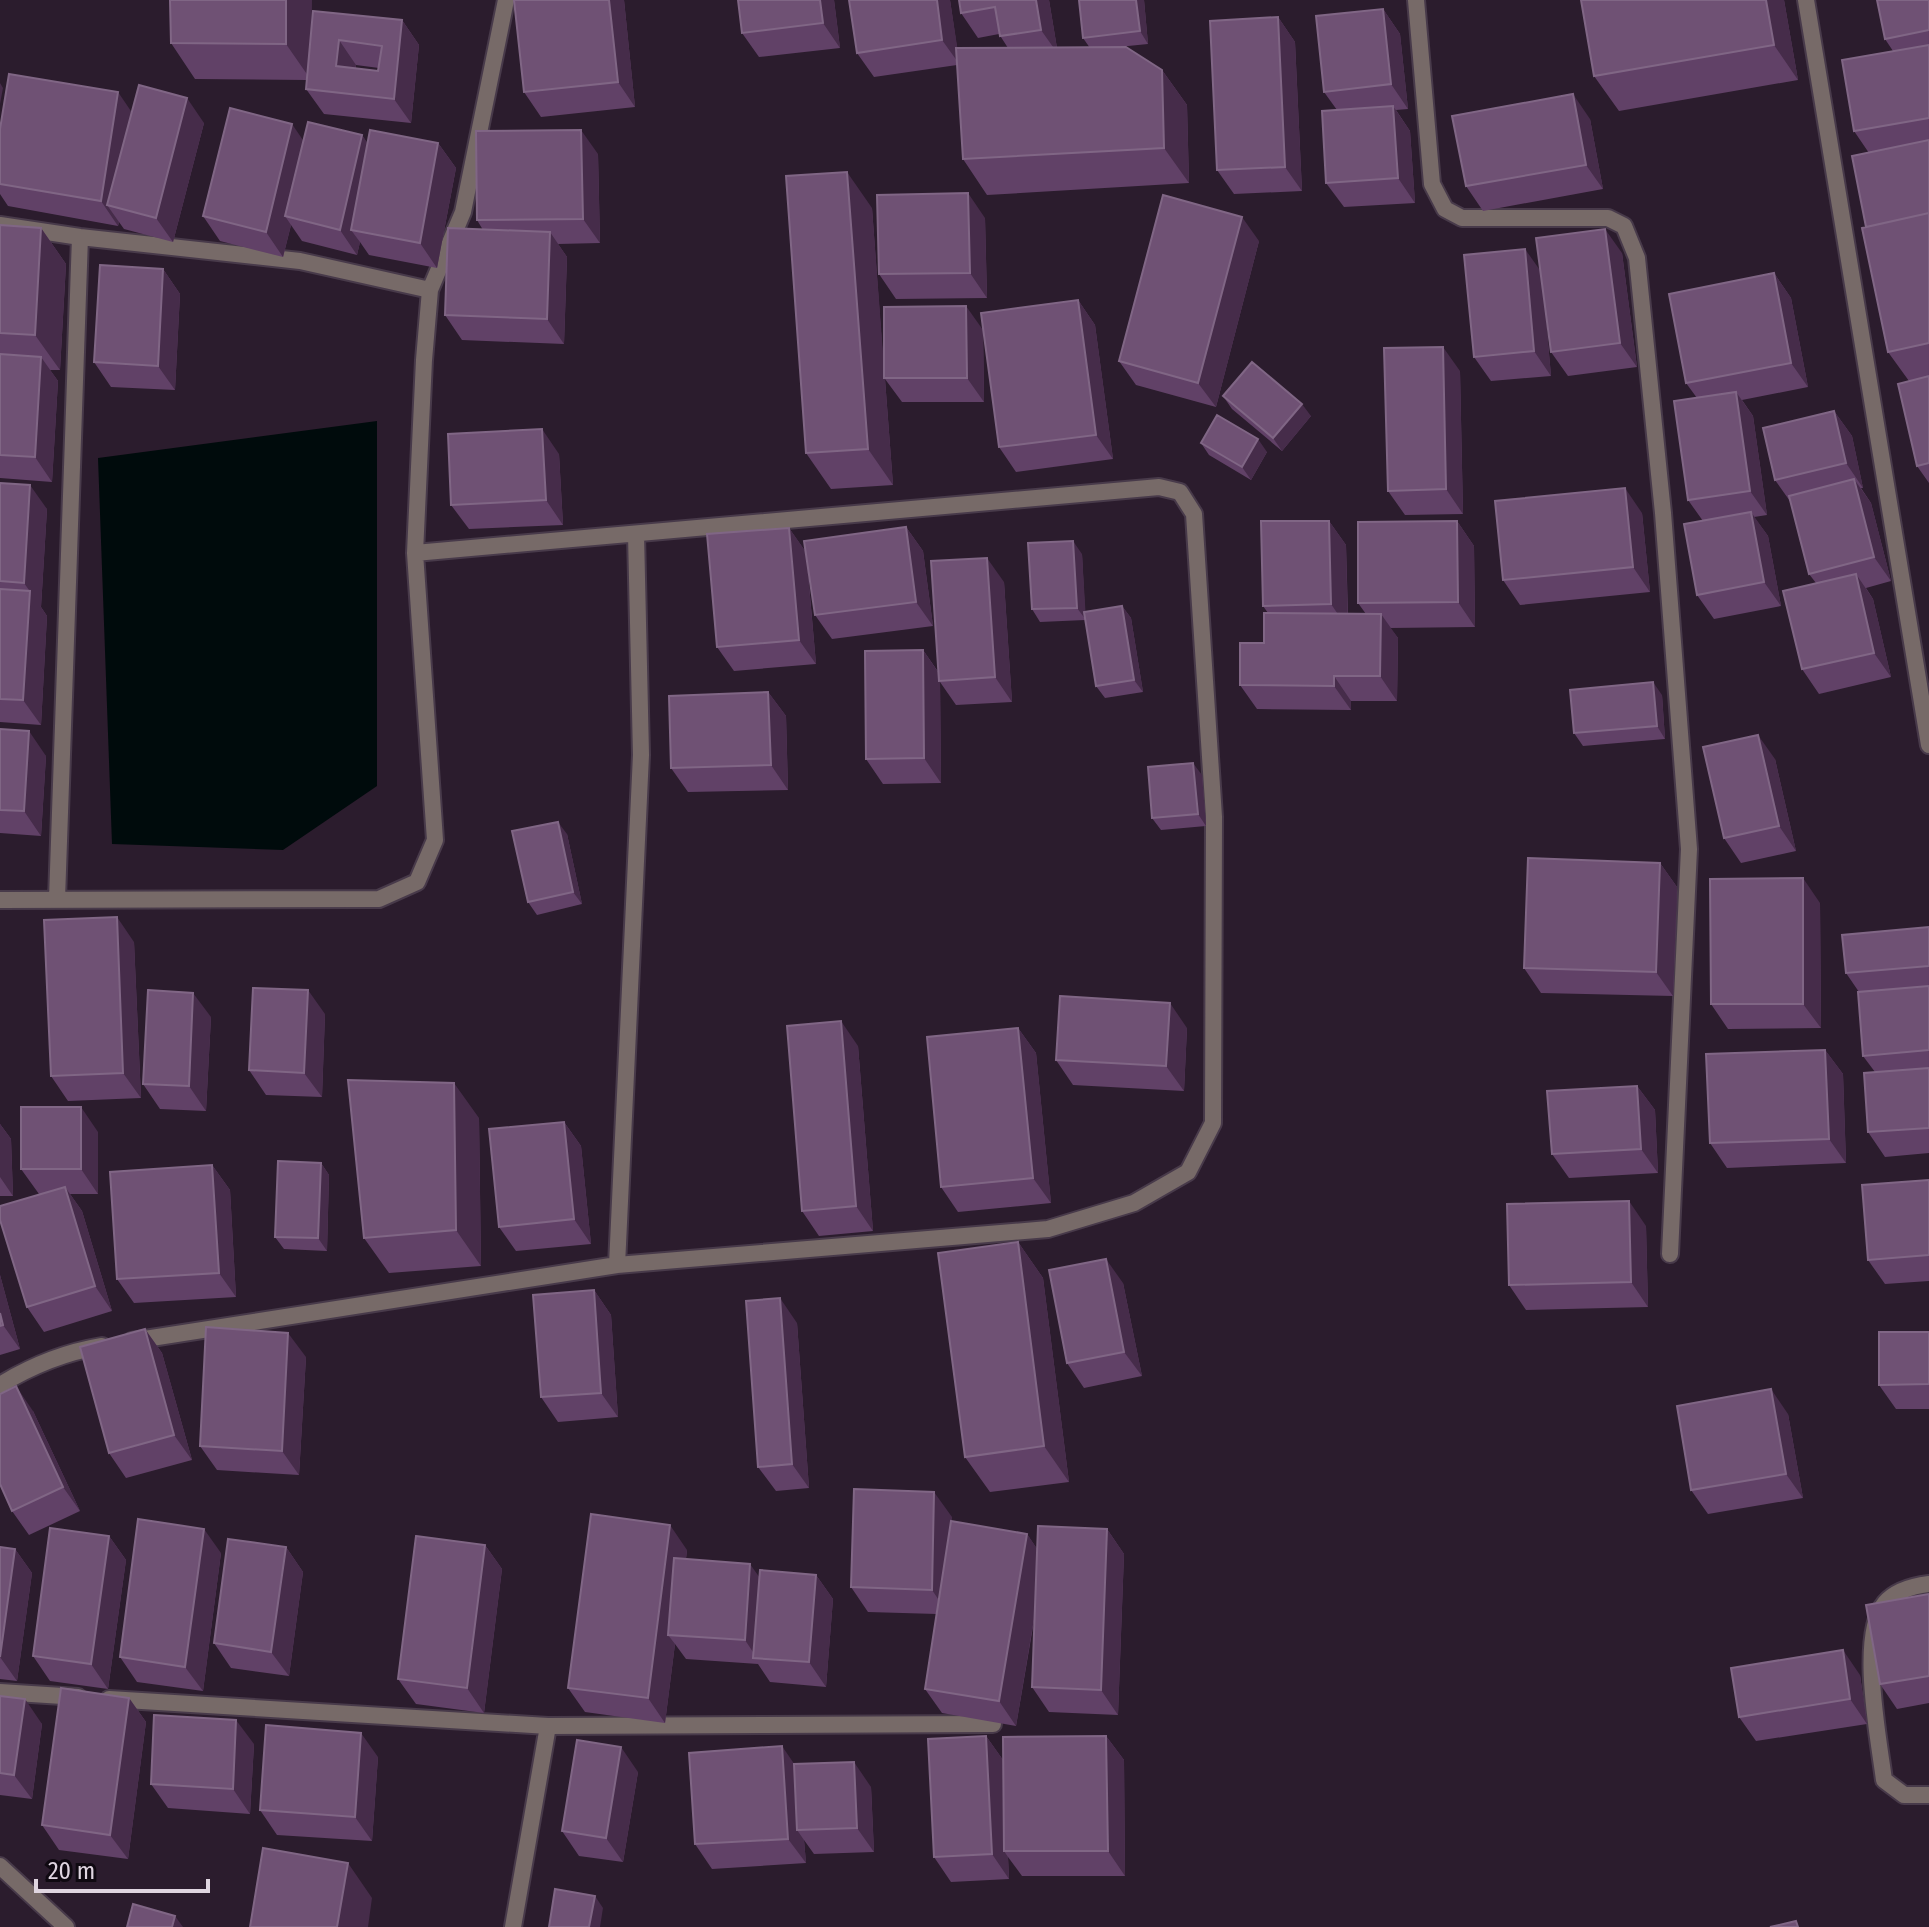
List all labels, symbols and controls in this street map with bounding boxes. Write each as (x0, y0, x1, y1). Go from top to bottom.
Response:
scale bar (36, 1843, 208, 1893)
text: 20 m (48, 1857, 95, 1885)

